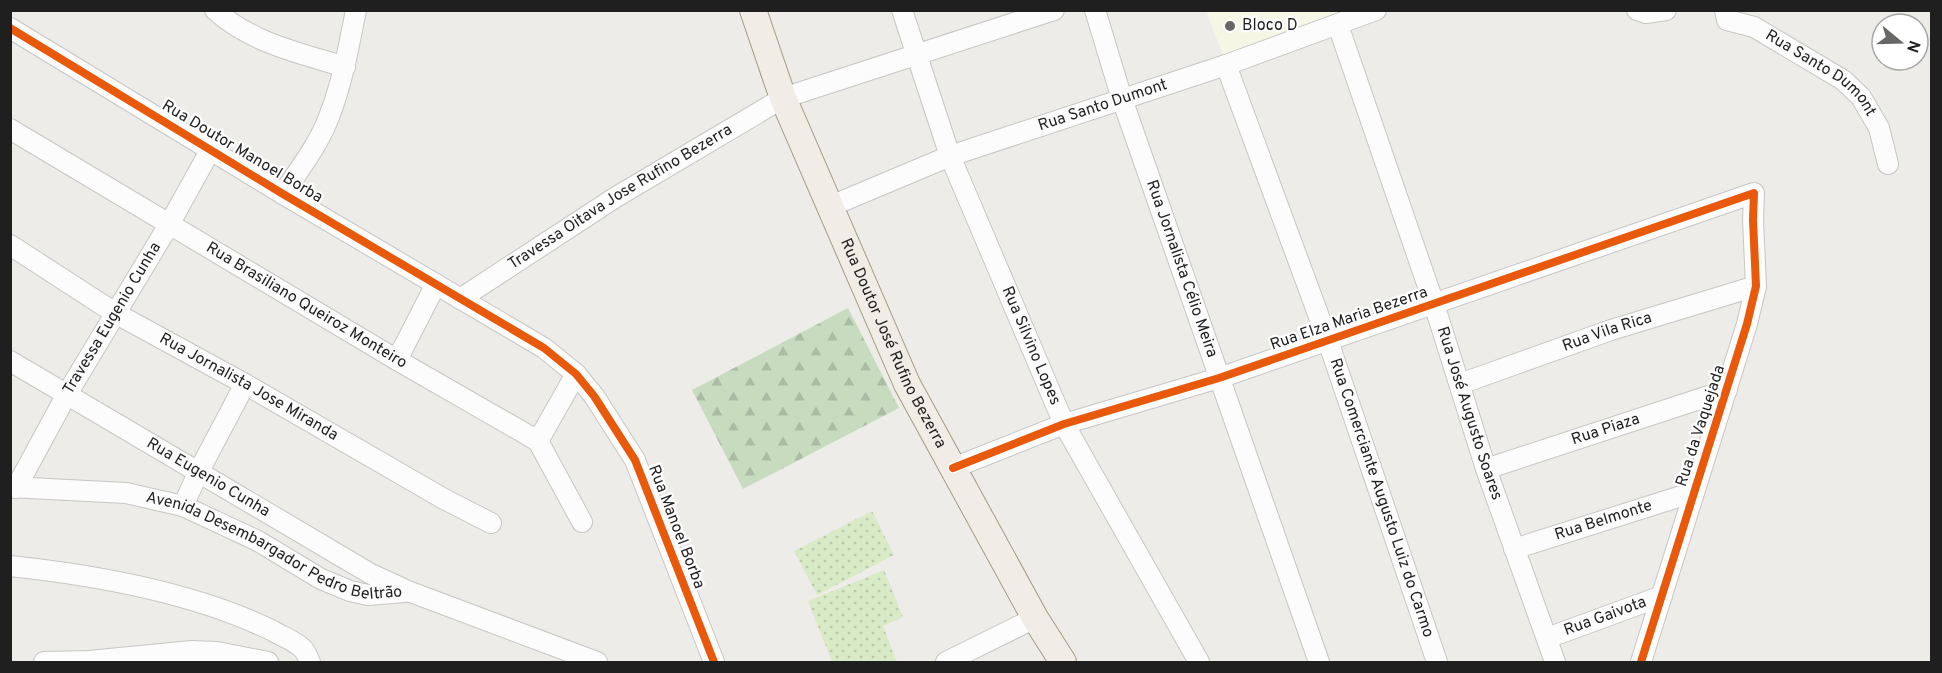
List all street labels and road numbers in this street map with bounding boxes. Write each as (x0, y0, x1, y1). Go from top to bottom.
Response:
street label: Rua Santo Dumont (1761, 26, 1880, 120)
street label: Rua Santo Dumont (1036, 75, 1170, 136)
street label: Rua Doutor Manoel Borba (158, 96, 326, 208)
street label: Travessa Oitava Jose Rufino Bezerra (505, 120, 736, 275)
street label: Rua Jornalista Célio Meira (1141, 177, 1222, 360)
street label: Rua Doutor José Rufino Bezerra (835, 236, 950, 452)
street label: Rua Brasiliano Queiroz Monteiro (202, 238, 410, 374)
street label: Travessa Eugenio Cunha (59, 239, 166, 398)
street label: Rua Elza Maria Bezerra (1268, 283, 1430, 355)
street label: Rua Silvino Lopes (997, 284, 1065, 408)
street label: Rua Vila Rica (1560, 308, 1654, 357)
street label: Rua José Augusto Soares (1432, 324, 1506, 503)
street label: Rua Jornalista Jose Miranda (156, 329, 342, 446)
street label: Rua Comerciante Augusto Luiz do Carmo (1325, 356, 1438, 640)
street label: Rua da Vaquejada (1672, 363, 1730, 489)
street label: Rua Piaza (1569, 409, 1642, 450)
street label: Rua Eugenio Cunha (143, 434, 273, 522)
street label: Rua Manoel Borba (643, 462, 709, 592)
street label: Avenida Desembargador Pedro Beltrão (144, 488, 403, 605)
street label: Rua Belmonte (1552, 496, 1655, 545)
street label: Rua Gaivota (1561, 593, 1649, 641)

